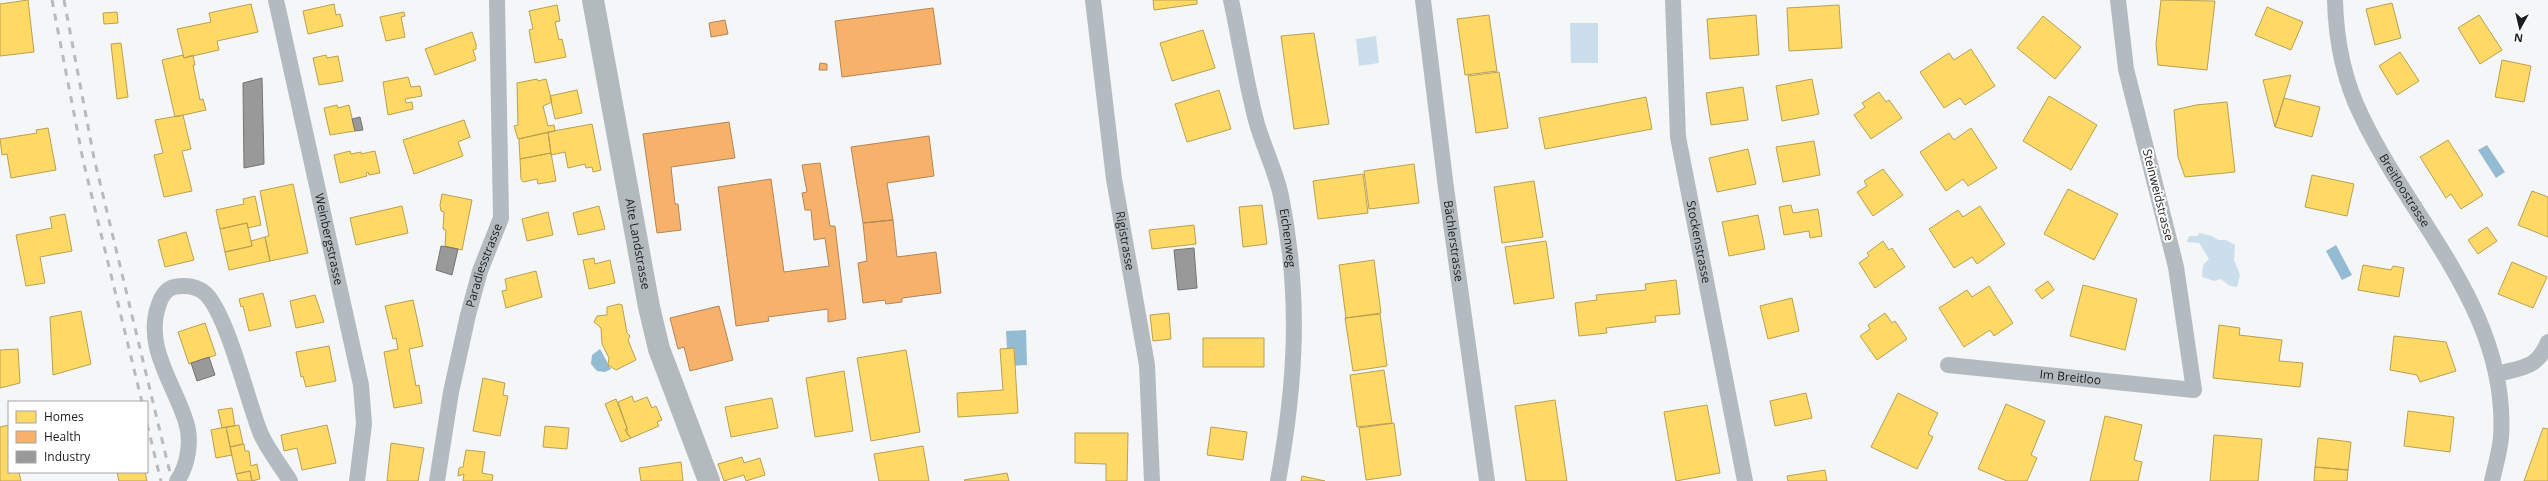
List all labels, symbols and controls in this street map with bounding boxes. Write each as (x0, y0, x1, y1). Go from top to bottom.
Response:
north arrow (2500, 8, 2540, 48)
text: N (2513, 30, 2524, 46)
street label: Steinweidstrasse (2139, 147, 2178, 243)
street label: Breitloostrasse (2375, 150, 2434, 231)
street label: Weinbergstrasse (311, 192, 348, 287)
street label: Alte Landstrasse (621, 197, 655, 291)
street label: Bächlerstrasse (1440, 199, 1468, 283)
street label: Stockenstrasse (1683, 199, 1715, 285)
street label: Eichenweg (1276, 207, 1300, 269)
street label: Rigistrasse (1112, 210, 1139, 272)
street label: Paradiesstrasse (461, 221, 506, 309)
street label: Im Breitloo (2039, 365, 2102, 389)
legend (8, 401, 148, 473)
text: Homes (44, 408, 84, 425)
text: Health (44, 428, 81, 445)
text: Industry (44, 448, 91, 465)

